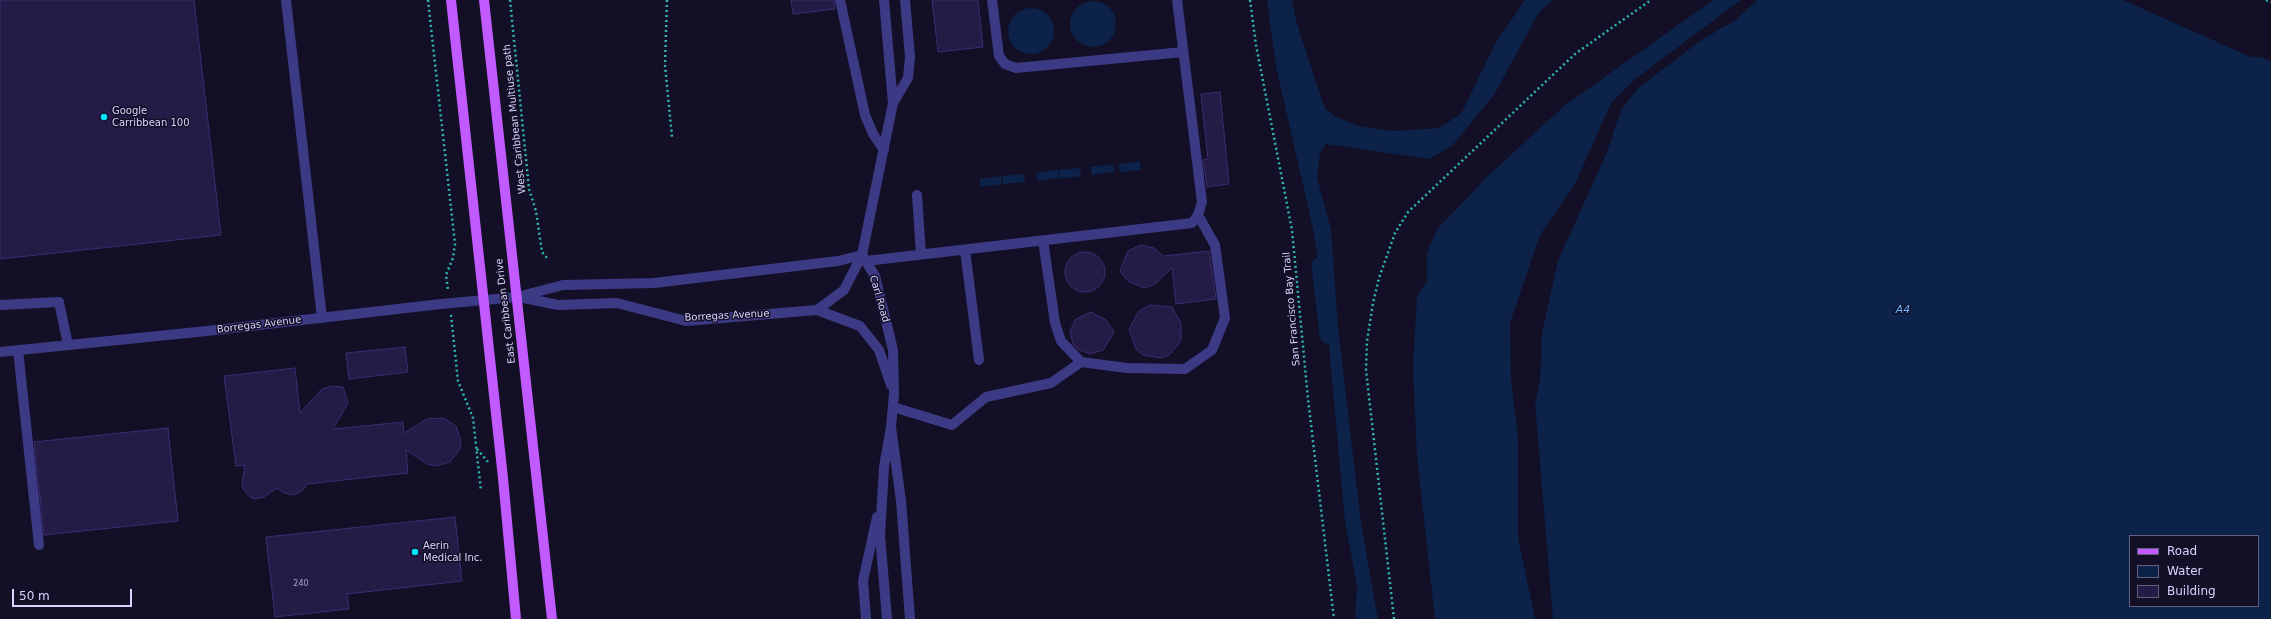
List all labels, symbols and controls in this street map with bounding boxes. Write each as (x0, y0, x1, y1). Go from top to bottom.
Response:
street label: West Caribbean Multiuse path (501, 44, 529, 194)
place label: Google Carribbean 100 (112, 105, 190, 128)
marker: Google Carribbean 100 (99, 112, 109, 122)
street label: San Francisco Bay Trail (1281, 251, 1303, 367)
street label: East Caribbean Drive (494, 258, 518, 364)
street label: Carl Road (867, 274, 891, 324)
water label: A4 (1896, 303, 1910, 317)
street label: Borregas Avenue (684, 308, 770, 324)
street label: Borregas Avenue (216, 314, 302, 336)
legend (2129, 535, 2259, 607)
place label: Aerin Medical Inc. (423, 540, 482, 564)
text: Road (2167, 544, 2197, 558)
marker: Aerin Medical Inc. (410, 547, 420, 557)
text: Water (2167, 564, 2202, 578)
house number: 240 (293, 579, 309, 589)
scale bar (14, 581, 134, 607)
text: Building (2167, 584, 2216, 598)
text: 50 m (19, 589, 50, 603)

